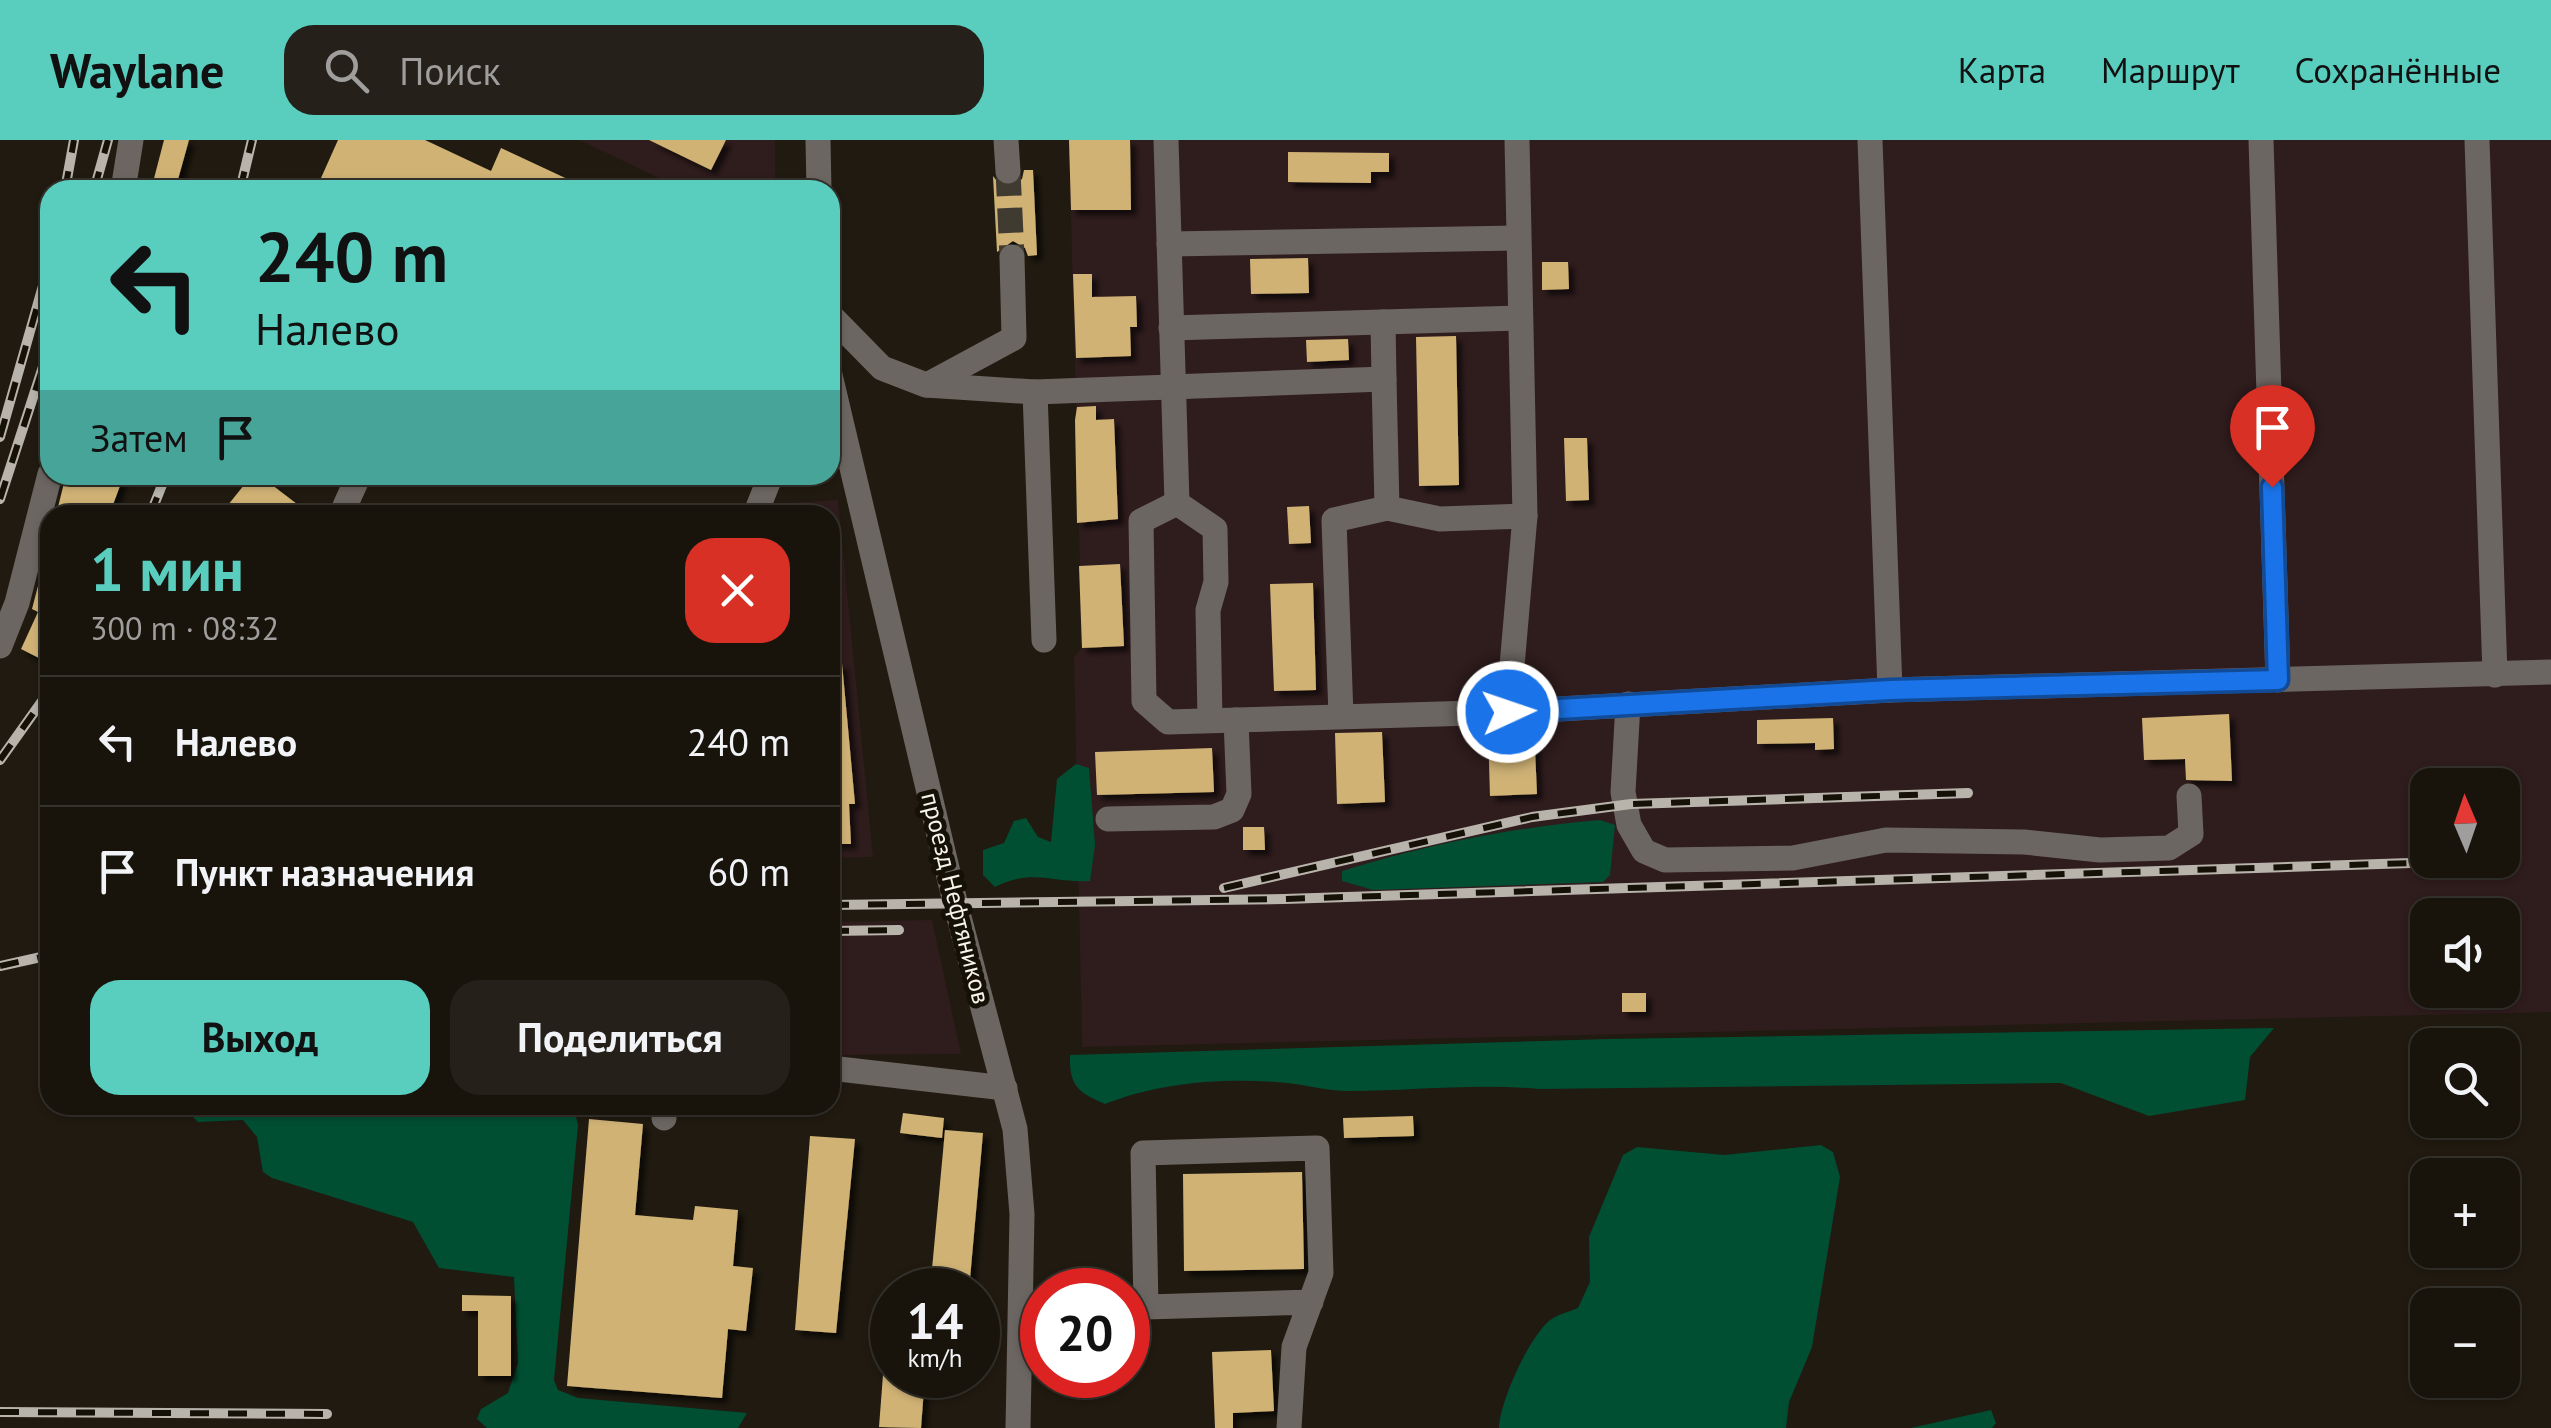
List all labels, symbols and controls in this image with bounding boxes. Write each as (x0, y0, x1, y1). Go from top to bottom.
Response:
search box (284, 25, 984, 115)
text: Waylane (50, 39, 224, 101)
icon: search (319, 43, 374, 98)
text: Поиск (399, 46, 501, 95)
text: Карта (1958, 47, 2046, 93)
text: Маршрут (2101, 47, 2240, 93)
text: Сохранённые (2295, 47, 2501, 93)
text: 240 m (255, 211, 448, 301)
icon: left (90, 220, 220, 350)
text: Налево (255, 299, 400, 357)
pin (2230, 385, 2315, 488)
icon: arrive (2245, 400, 2300, 455)
icon: arrive (208, 410, 263, 465)
text: Затем (90, 413, 188, 462)
text: 1 мин (90, 530, 244, 608)
button: close (685, 538, 790, 643)
text: 300 m · 08:32 (90, 607, 279, 649)
position arrow (1456, 660, 1560, 764)
icon: left (90, 714, 145, 769)
text: Налево (175, 717, 297, 766)
text: 240 m (687, 717, 790, 766)
north arrow (2410, 768, 2520, 878)
map controls (2410, 768, 2520, 1398)
street label: проезд Нефтяников (914, 789, 998, 1007)
icon: arrive (90, 844, 145, 899)
text: Пункт назначения (175, 847, 474, 896)
text: 60 m (708, 847, 790, 896)
button: sound (2410, 898, 2520, 1008)
button: Выход (90, 980, 430, 1095)
button: Поделиться (450, 980, 790, 1095)
button: search (2410, 1028, 2520, 1138)
button: + (2410, 1158, 2520, 1268)
speed limit sign: 20 (1020, 1268, 1150, 1398)
text: 14 (907, 1288, 963, 1353)
button: − (2410, 1288, 2520, 1398)
text: km/h (908, 1342, 962, 1374)

